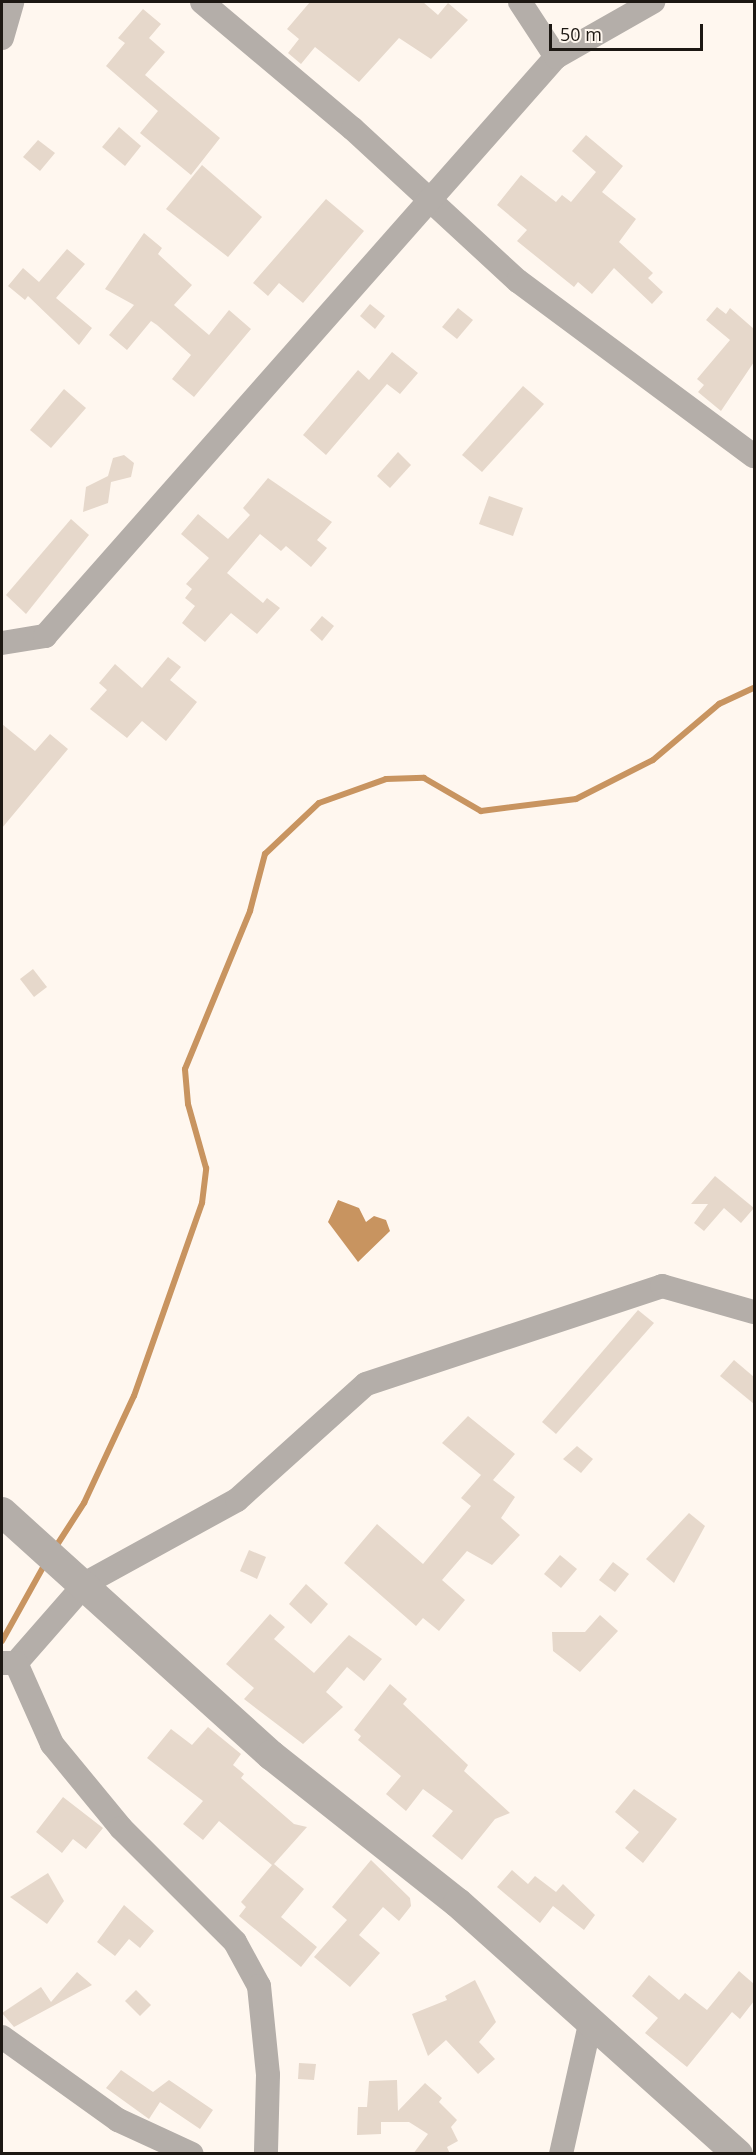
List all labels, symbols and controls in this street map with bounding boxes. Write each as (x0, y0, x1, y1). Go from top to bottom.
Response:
scale bar (552, 12, 706, 50)
text: 50 m (560, 22, 602, 46)

